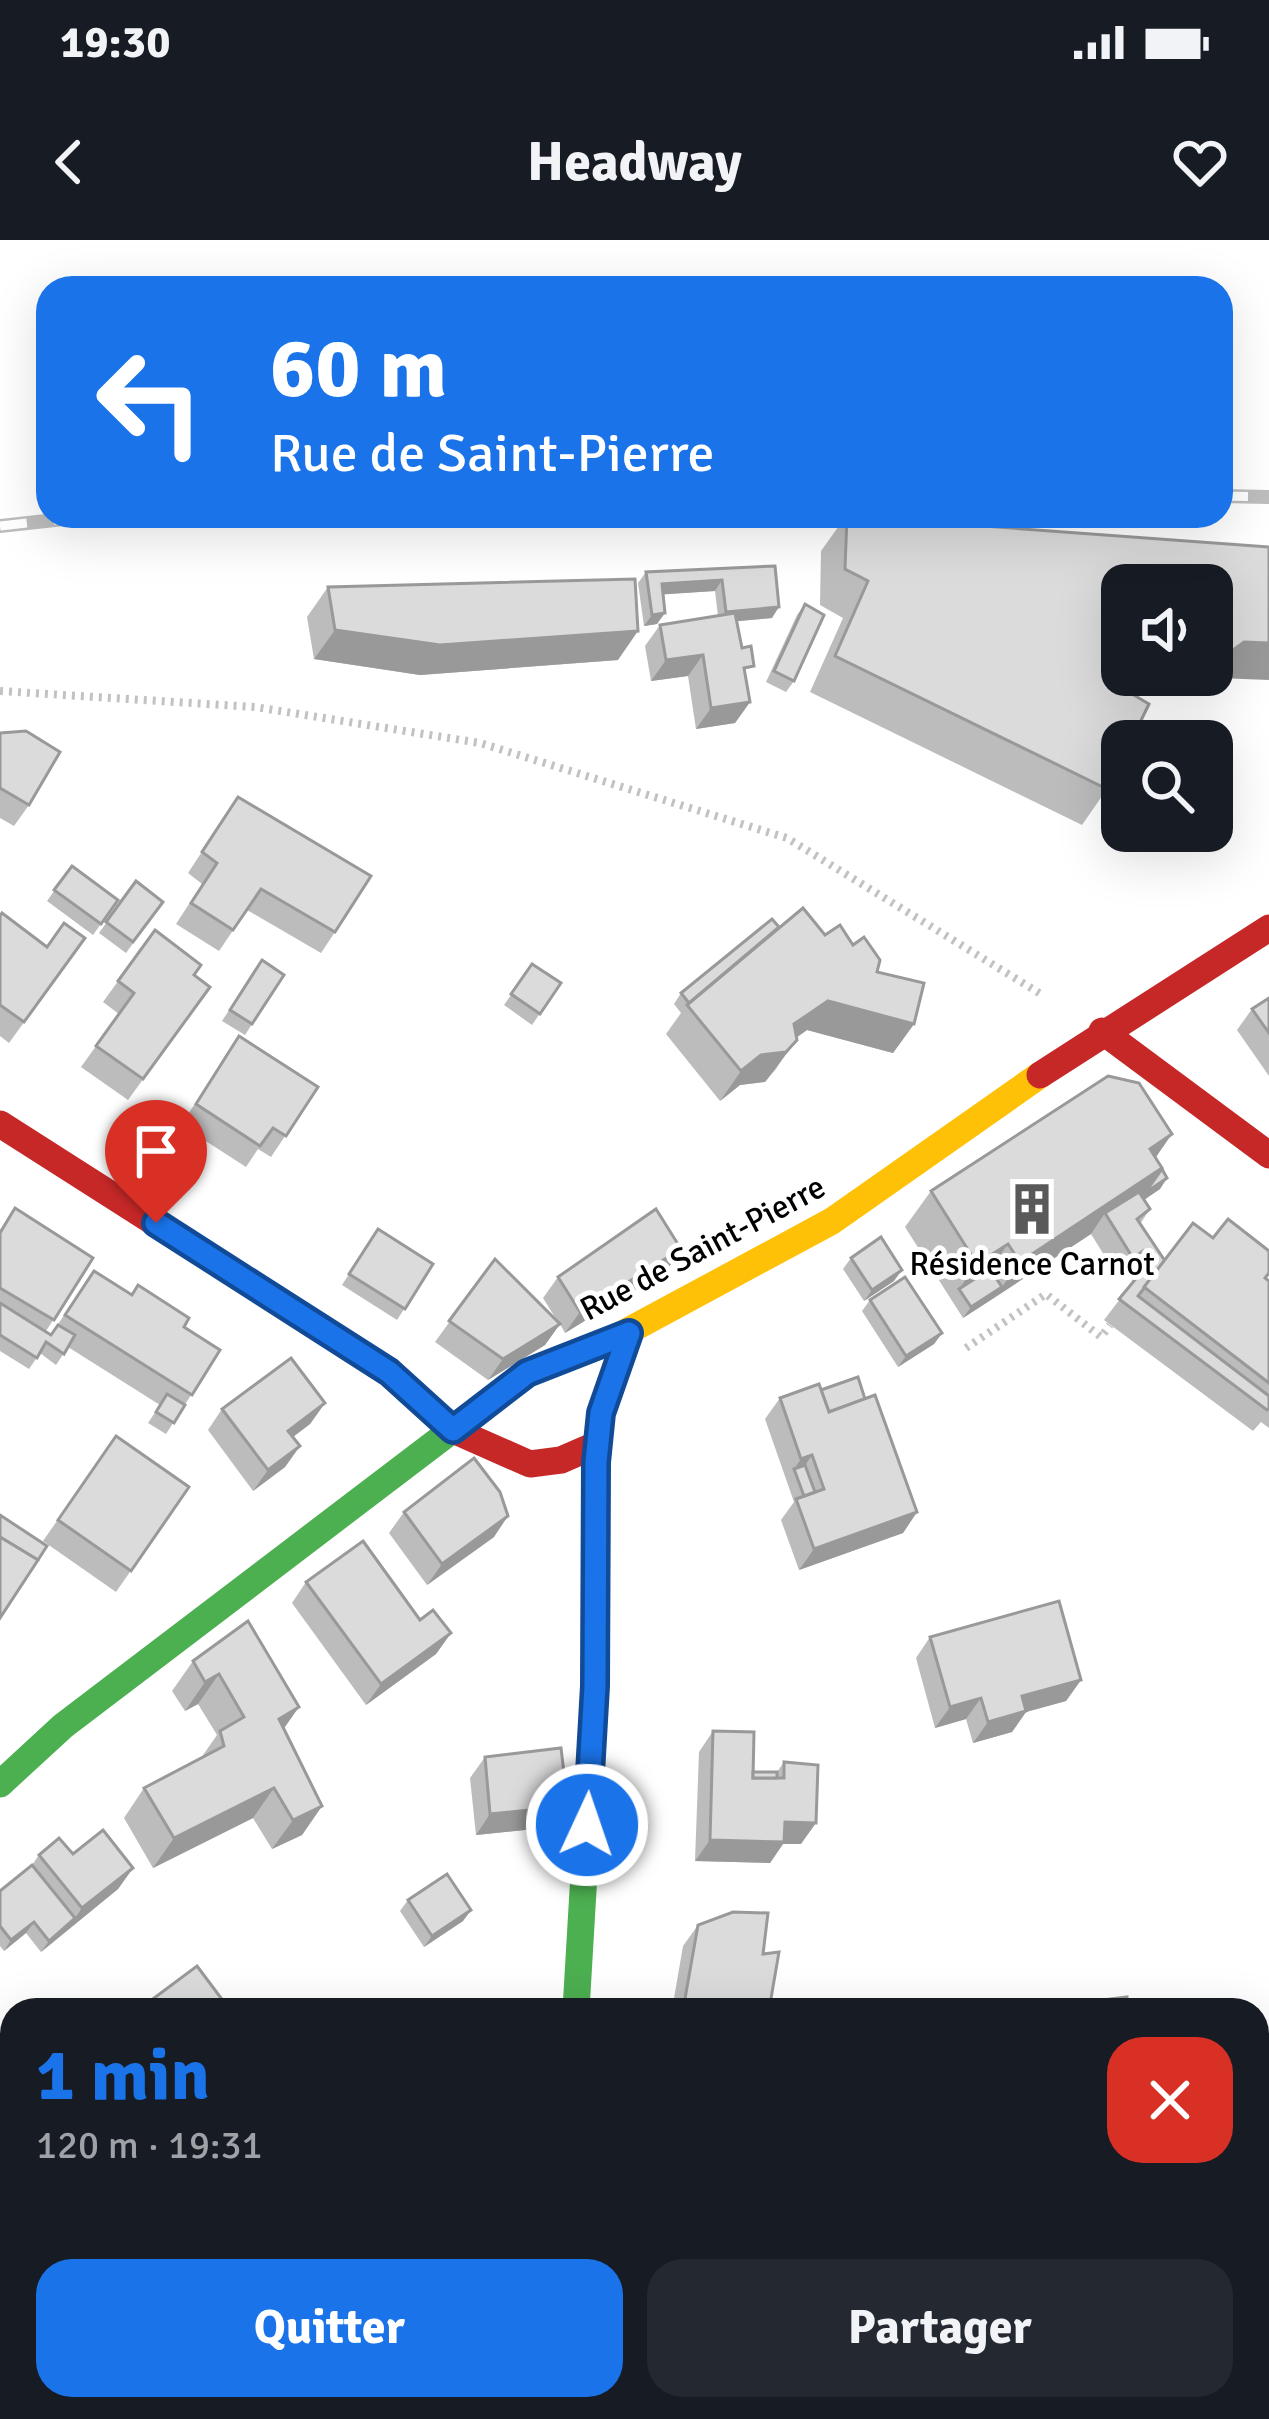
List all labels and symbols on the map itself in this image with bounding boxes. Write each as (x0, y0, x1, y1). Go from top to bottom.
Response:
pin (105, 1100, 207, 1223)
street label: Rue de Saint-Pierre (573, 1166, 832, 1330)
building icon: Résidence Carnot (1003, 1180, 1061, 1238)
place label: Résidence Carnot (909, 1244, 1155, 1285)
position arrow (524, 1762, 650, 1888)

